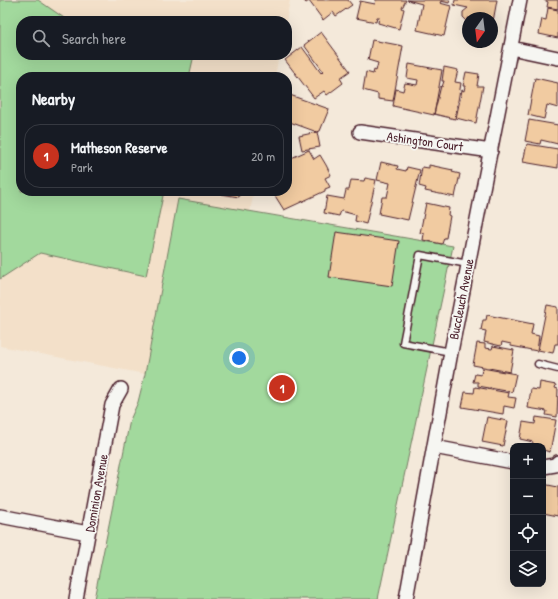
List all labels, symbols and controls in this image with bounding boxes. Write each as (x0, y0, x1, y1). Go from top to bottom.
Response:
north arrow (462, 12, 498, 48)
search box (16, 16, 292, 60)
icon: search (30, 27, 52, 49)
text: Search here (62, 28, 126, 49)
text: Nearby (32, 87, 75, 110)
street label: Ashington Court (386, 127, 465, 155)
text: Matheson Reserve (71, 137, 168, 158)
text: 1 (44, 147, 48, 165)
text: 20 m (251, 147, 275, 165)
text: Park (71, 158, 93, 176)
street label: Buccleuch Avenue (444, 257, 478, 341)
your location (229, 348, 249, 368)
pin: 1 (269, 373, 295, 403)
map controls (510, 443, 546, 587)
button: + (510, 443, 546, 479)
street label: Dominion Avenue (80, 453, 112, 533)
button: − (510, 479, 546, 515)
button: locate (510, 515, 546, 551)
button: layers (510, 551, 546, 587)

